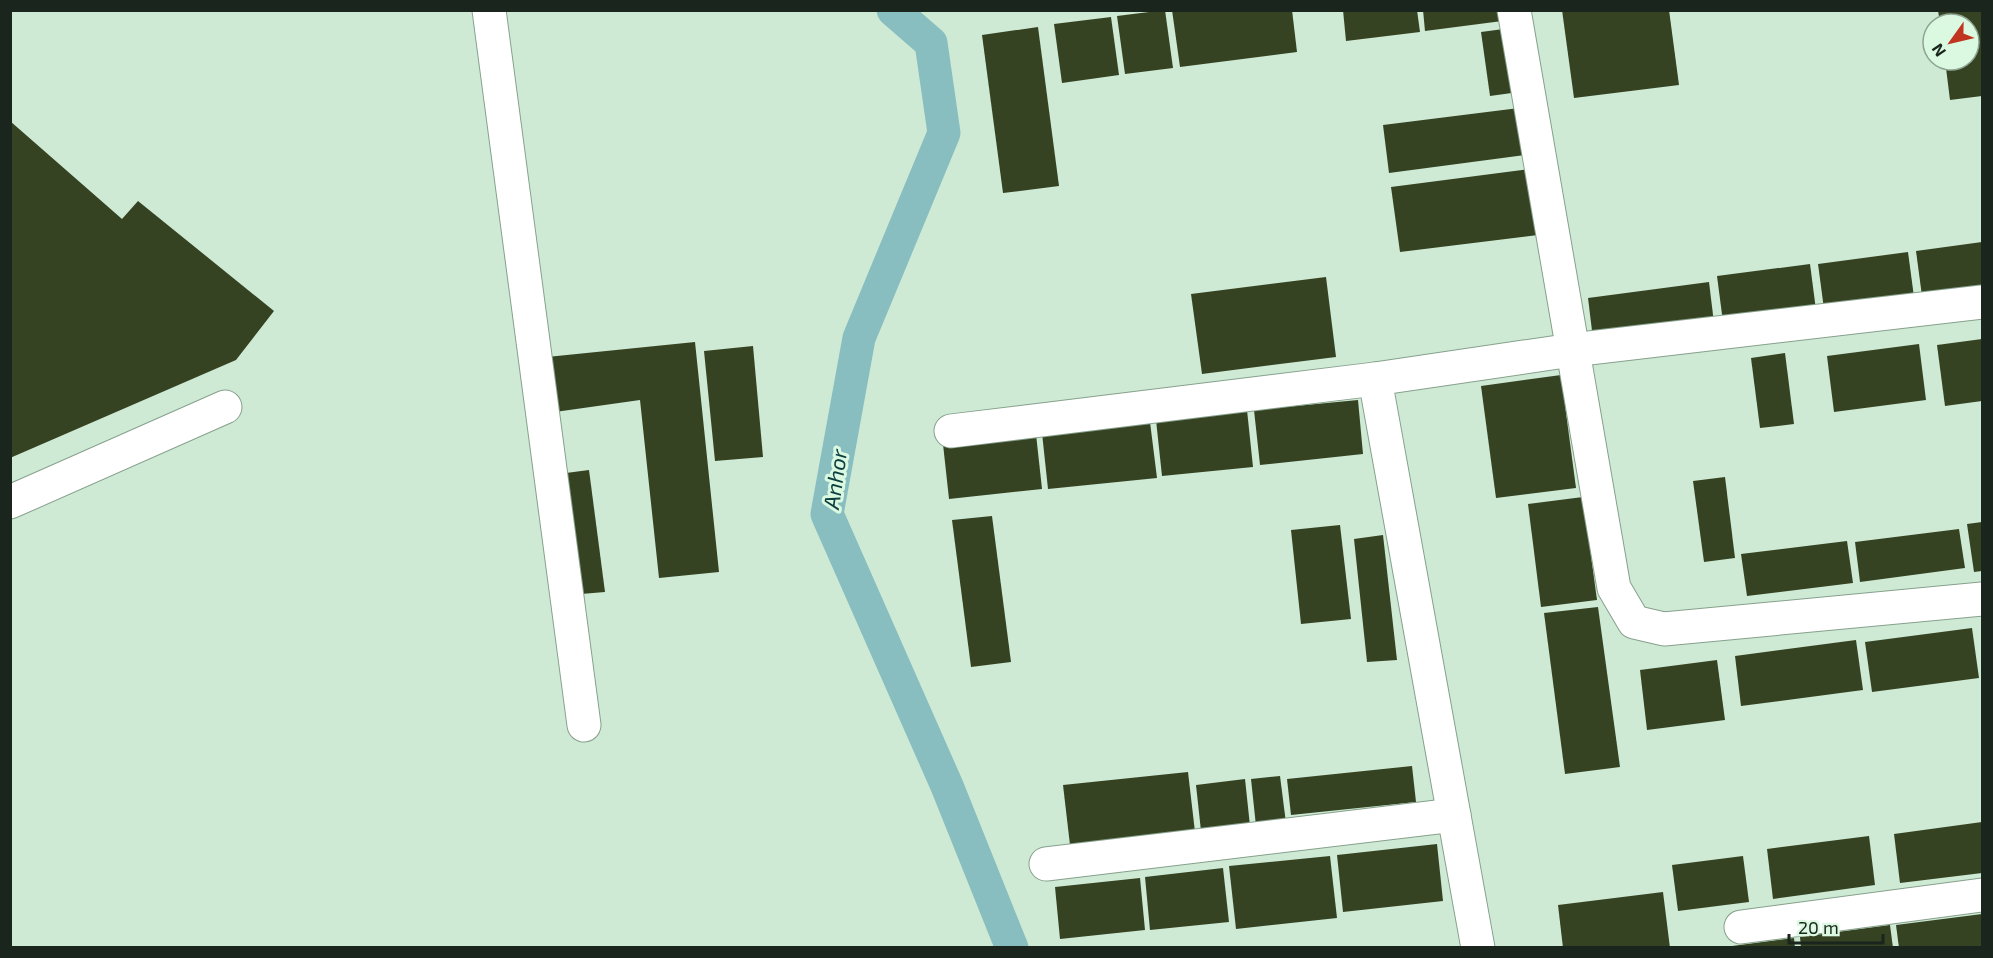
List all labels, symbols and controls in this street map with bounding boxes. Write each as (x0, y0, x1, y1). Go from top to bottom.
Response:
north arrow (1921, 12, 1981, 72)
text: N (1927, 41, 1949, 61)
water label: Anhor (817, 446, 851, 511)
scale bar (1789, 907, 1884, 945)
text: 20 m (1798, 916, 1839, 938)

